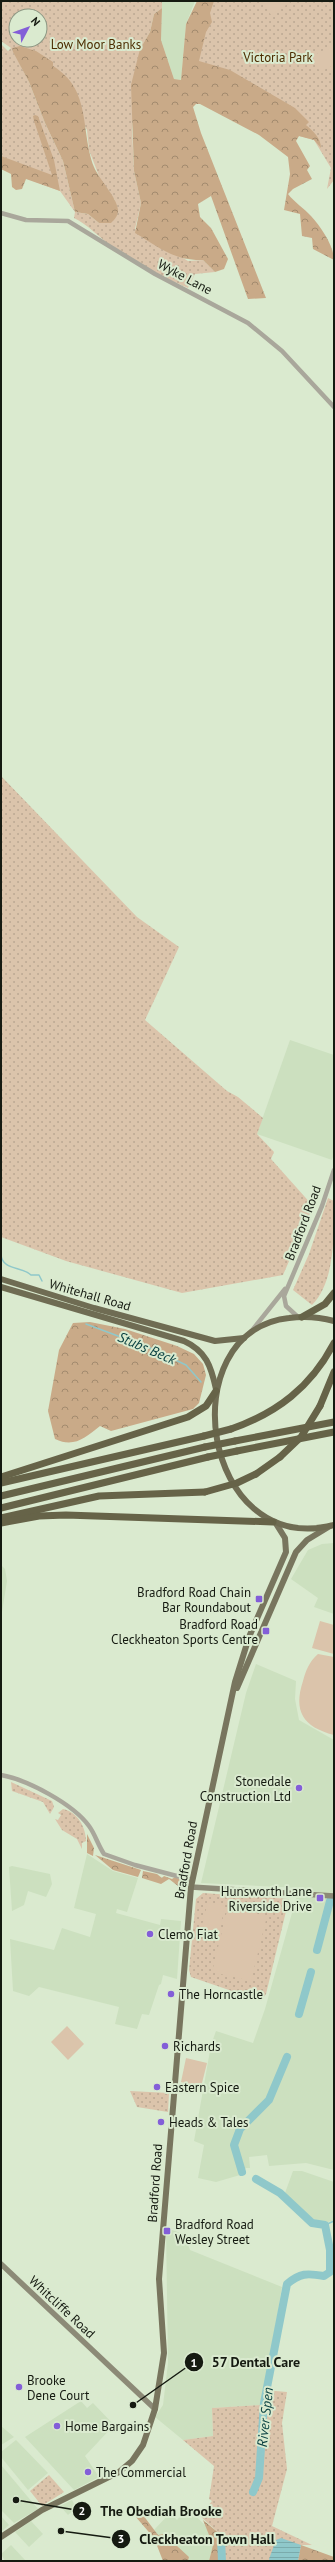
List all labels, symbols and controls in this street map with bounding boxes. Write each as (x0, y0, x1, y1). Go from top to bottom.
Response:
north arrow (8, 8, 48, 48)
text: N (28, 14, 43, 29)
park label: Low Moor Banks (51, 36, 141, 53)
park label: Victoria Park (242, 49, 314, 66)
street label: Wyke Lane (155, 256, 215, 298)
street label: Bradford Road (281, 1183, 325, 1263)
street label: Whitehall Road (47, 1275, 133, 1315)
water label: Stubs Beck (115, 1328, 180, 1369)
place label: Bradford Road Chain Bar Roundabout (137, 1584, 252, 1616)
marker: Bradford Road Chain Bar Roundabout (254, 1594, 264, 1604)
place label: Bradford Road Cleckheaton Sports Centre (111, 1616, 258, 1648)
marker: Bradford Road Cleckheaton Sports Centre (261, 1626, 271, 1636)
place label: Stonedale Construction Ltd (200, 1773, 291, 1805)
marker: Stonedale Construction Ltd (294, 1783, 304, 1793)
street label: Bradford Road (171, 1820, 201, 1900)
place label: Hunsworth Lane Riverside Drive (221, 1883, 312, 1915)
marker: Hunsworth Lane Riverside Drive (315, 1893, 325, 1903)
place label: Clemo Fiat (158, 1926, 218, 1943)
marker: Clemo Fiat (145, 1929, 155, 1939)
place label: The Horncastle (179, 1986, 263, 2003)
marker: The Horncastle (166, 1989, 176, 1999)
place label: Richards (173, 2038, 221, 2055)
marker: Richards (160, 2041, 170, 2051)
place label: Eastern Spice (165, 2079, 239, 2096)
marker: Eastern Spice (152, 2082, 162, 2092)
place label: Heads & Tales (169, 2114, 249, 2131)
marker: Heads & Tales (156, 2117, 166, 2127)
street label: Bradford Road (144, 2143, 166, 2223)
place label: Bradford Road Wesley Street (175, 2216, 254, 2248)
marker: Bradford Road Wesley Street (162, 2226, 172, 2236)
street label: Whitcliffe Road (25, 2272, 99, 2342)
callout: 57 Dental Care (184, 2349, 309, 2375)
text: 57 Dental Care (212, 2353, 300, 2371)
text: 1 (191, 2355, 197, 2370)
place label: Brooke Dene Court (27, 2372, 90, 2404)
marker: Brooke Dene Court (14, 2382, 24, 2392)
water label: River Spen (253, 2386, 277, 2448)
place label: Home Bargains (65, 2418, 149, 2435)
marker: Home Bargains (52, 2421, 62, 2431)
place label: The Commercial (96, 2464, 186, 2481)
marker: The Commercial (83, 2467, 93, 2477)
callout: The Obediah Brooke (72, 2498, 230, 2524)
text: The Obediah Brooke (100, 2502, 222, 2520)
text: 2 (79, 2503, 85, 2518)
callout: Cleckheaton Town Hall (111, 2526, 283, 2552)
text: Cleckheaton Town Hall (139, 2530, 276, 2548)
text: 3 (118, 2531, 124, 2546)

